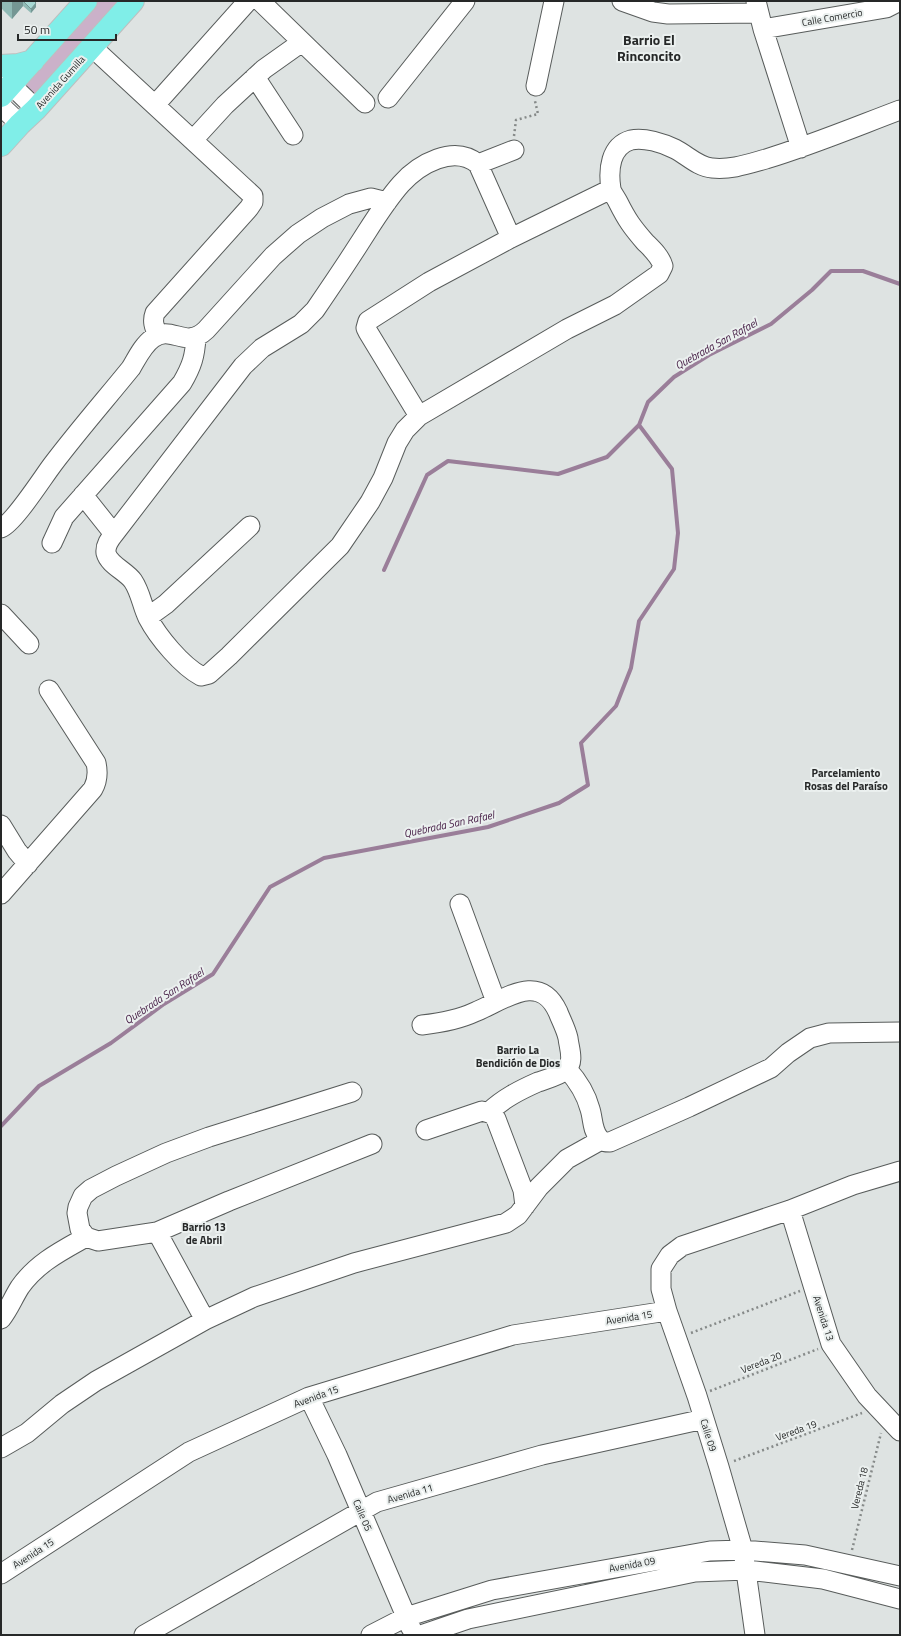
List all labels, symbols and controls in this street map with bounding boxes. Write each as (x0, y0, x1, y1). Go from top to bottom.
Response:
street label: Calle Comercio (800, 5, 864, 30)
scale bar (18, 16, 116, 42)
text: 50 m (24, 20, 50, 39)
district label: Barrio El Rinconcito (617, 29, 681, 66)
street label: Avenida Gumilla (32, 52, 88, 112)
water label: Quebrada San Rafael (672, 314, 762, 373)
district label: Parcelamiento Rosas del Paraíso (804, 765, 888, 794)
water label: Quebrada San Rafael (402, 806, 497, 841)
water label: Quebrada San Rafael (121, 963, 208, 1028)
district label: Barrio La Bendición de Dios (476, 1042, 560, 1071)
district label: Barrio 13 de Abril (182, 1219, 226, 1248)
street label: Avenida 13 (809, 1294, 838, 1343)
street label: Avenida 15 (605, 1306, 654, 1329)
street label: Vereda 20 (739, 1348, 784, 1377)
street label: Avenida 15 (292, 1381, 341, 1412)
street label: Vereda 19 (774, 1416, 819, 1445)
street label: Calle 09 (696, 1417, 721, 1454)
street label: Vereda 18 (847, 1465, 872, 1511)
street label: Avenida 11 (386, 1480, 435, 1507)
street label: Calle 05 (349, 1497, 376, 1534)
street label: Avenida 15 (10, 1534, 57, 1572)
street label: Avenida 09 (608, 1553, 657, 1576)

